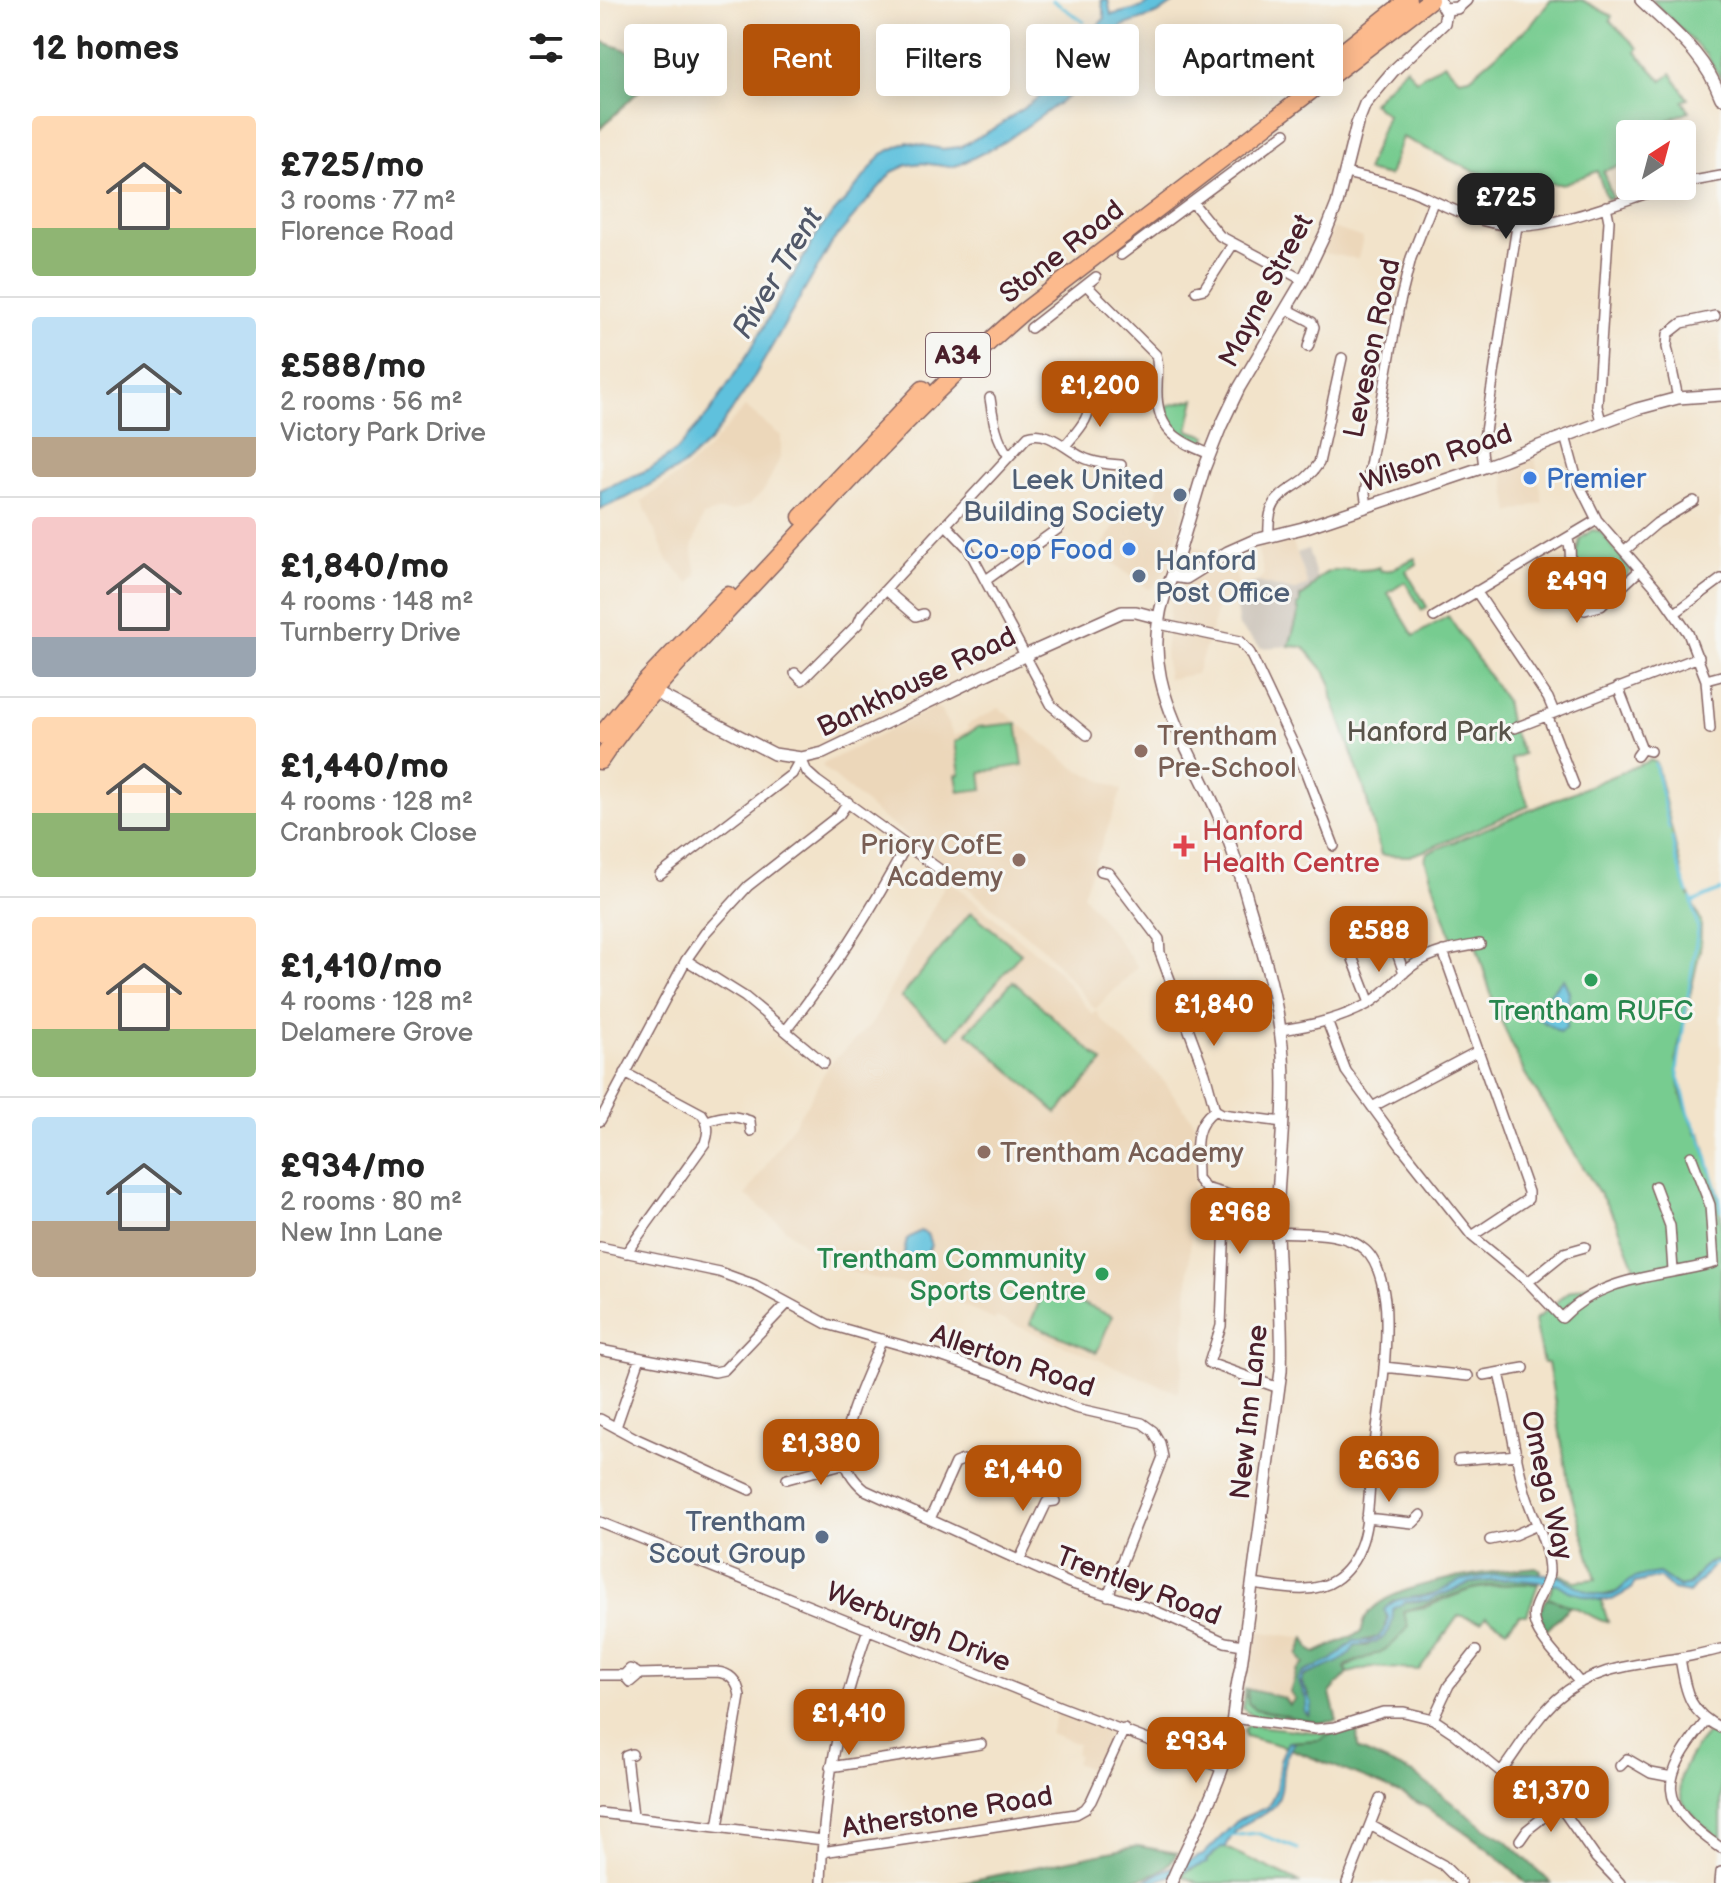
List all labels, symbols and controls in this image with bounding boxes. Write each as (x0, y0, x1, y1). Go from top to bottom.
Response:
chip: Buy (624, 24, 727, 96)
chip: Rent (743, 24, 860, 96)
chip: Filters (876, 24, 1010, 96)
chip: New (1026, 24, 1139, 96)
chip: Apartment (1155, 24, 1343, 96)
icon: filters (524, 26, 568, 70)
text: 12 homes (32, 28, 179, 69)
north arrow (1616, 120, 1696, 200)
map controls (1616, 120, 1696, 200)
text: £725/mo (280, 145, 424, 186)
icon: home (96, 148, 192, 244)
pin: £725 (1459, 173, 1553, 241)
text: £725 (1475, 183, 1537, 214)
text: 3 rooms · 77 m² (280, 186, 456, 217)
street label: Stone Road (993, 194, 1130, 311)
water label: River Trent (725, 201, 831, 345)
street label: Mayne Street (1212, 208, 1321, 373)
text: Florence Road (280, 217, 454, 248)
street label: Leveson Road (1337, 256, 1408, 441)
road number: A34 (926, 333, 990, 377)
text: £588/mo (280, 346, 426, 387)
icon: home (96, 349, 192, 445)
pin: £1,200 (1035, 361, 1165, 429)
text: £1,200 (1060, 371, 1140, 402)
text: 2 rooms · 56 m² (280, 387, 463, 418)
street label: Wilson Road (1357, 417, 1516, 500)
text: Victory Park Drive (280, 418, 486, 449)
place label: Premier (1546, 463, 1647, 496)
place label: Leek United Building Society (963, 464, 1164, 529)
marker: Premier (1521, 469, 1539, 487)
marker: Leek United Building Society (1171, 486, 1189, 504)
place label: Co-op Food (964, 534, 1113, 567)
marker: Co-op Food (1120, 540, 1138, 558)
place label: Hanford Post Office (1155, 545, 1290, 610)
text: £1,840/mo (280, 546, 449, 587)
icon: home (96, 549, 192, 645)
pin: £499 (1530, 557, 1624, 625)
marker: Hanford Post Office (1130, 567, 1148, 585)
text: £499 (1546, 567, 1608, 598)
text: 4 rooms · 148 m² (280, 587, 473, 618)
text: Turnberry Drive (280, 618, 461, 649)
street label: Bankhouse Road (812, 620, 1021, 745)
park label: Hanford Park (1346, 716, 1512, 749)
place label: Trentham Pre-School (1157, 720, 1296, 785)
marker: Trentham Pre-School (1132, 742, 1150, 760)
text: £1,440/mo (280, 746, 449, 787)
icon: home (96, 749, 192, 845)
text: 4 rooms · 128 m² (280, 787, 473, 818)
place label: Hanford Health Centre (1202, 815, 1380, 880)
text: Cranbrook Close (280, 818, 477, 849)
place label: Priory CofE Academy (860, 829, 1003, 894)
marker: Hanford Health Centre (1173, 835, 1195, 857)
marker: Priory CofE Academy (1010, 851, 1028, 869)
pin: £588 (1332, 906, 1426, 974)
text: £588 (1348, 916, 1410, 947)
text: £1,410/mo (280, 946, 442, 987)
icon: home (96, 949, 192, 1045)
marker: Trentham RUFC (1582, 971, 1600, 989)
pin: £1,840 (1149, 980, 1279, 1048)
text: 4 rooms · 128 m² (280, 987, 473, 1018)
text: £1,840 (1174, 990, 1254, 1021)
place label: Trentham RUFC (1488, 995, 1694, 1028)
text: Delamere Grove (280, 1018, 473, 1049)
place label: Trentham Academy (1000, 1137, 1244, 1170)
marker: Trentham Academy (975, 1143, 993, 1161)
text: £934/mo (280, 1146, 425, 1187)
icon: home (96, 1149, 192, 1245)
text: 2 rooms · 80 m² (280, 1187, 462, 1218)
pin: £968 (1193, 1188, 1287, 1256)
text: £968 (1209, 1198, 1271, 1229)
text: New Inn Lane (280, 1218, 443, 1249)
place label: Trentham Community Sports Centre (817, 1243, 1086, 1308)
marker: Trentham Community Sports Centre (1093, 1265, 1111, 1283)
street label: Allerton Road (926, 1318, 1099, 1405)
street label: New Inn Lane (1224, 1323, 1275, 1501)
street label: Omega Way (1513, 1408, 1580, 1563)
pin: £1,380 (756, 1419, 886, 1487)
text: £1,380 (781, 1429, 861, 1460)
pin: £636 (1342, 1436, 1436, 1504)
pin: £1,440 (958, 1445, 1088, 1513)
text: £636 (1358, 1446, 1420, 1477)
text: £1,440 (983, 1455, 1063, 1486)
place label: Trentham Scout Group (649, 1506, 806, 1571)
marker: Trentham Scout Group (813, 1528, 831, 1546)
street label: Trentley Road (1051, 1540, 1226, 1633)
street label: Werburgh Drive (821, 1575, 1016, 1679)
pin: £1,410 (784, 1689, 914, 1757)
text: £1,410 (812, 1699, 886, 1730)
pin: £934 (1149, 1717, 1243, 1785)
text: £934 (1165, 1727, 1227, 1758)
pin: £1,370 (1486, 1766, 1616, 1834)
text: £1,370 (1512, 1776, 1590, 1807)
street label: Atherstone Road (839, 1780, 1055, 1845)

